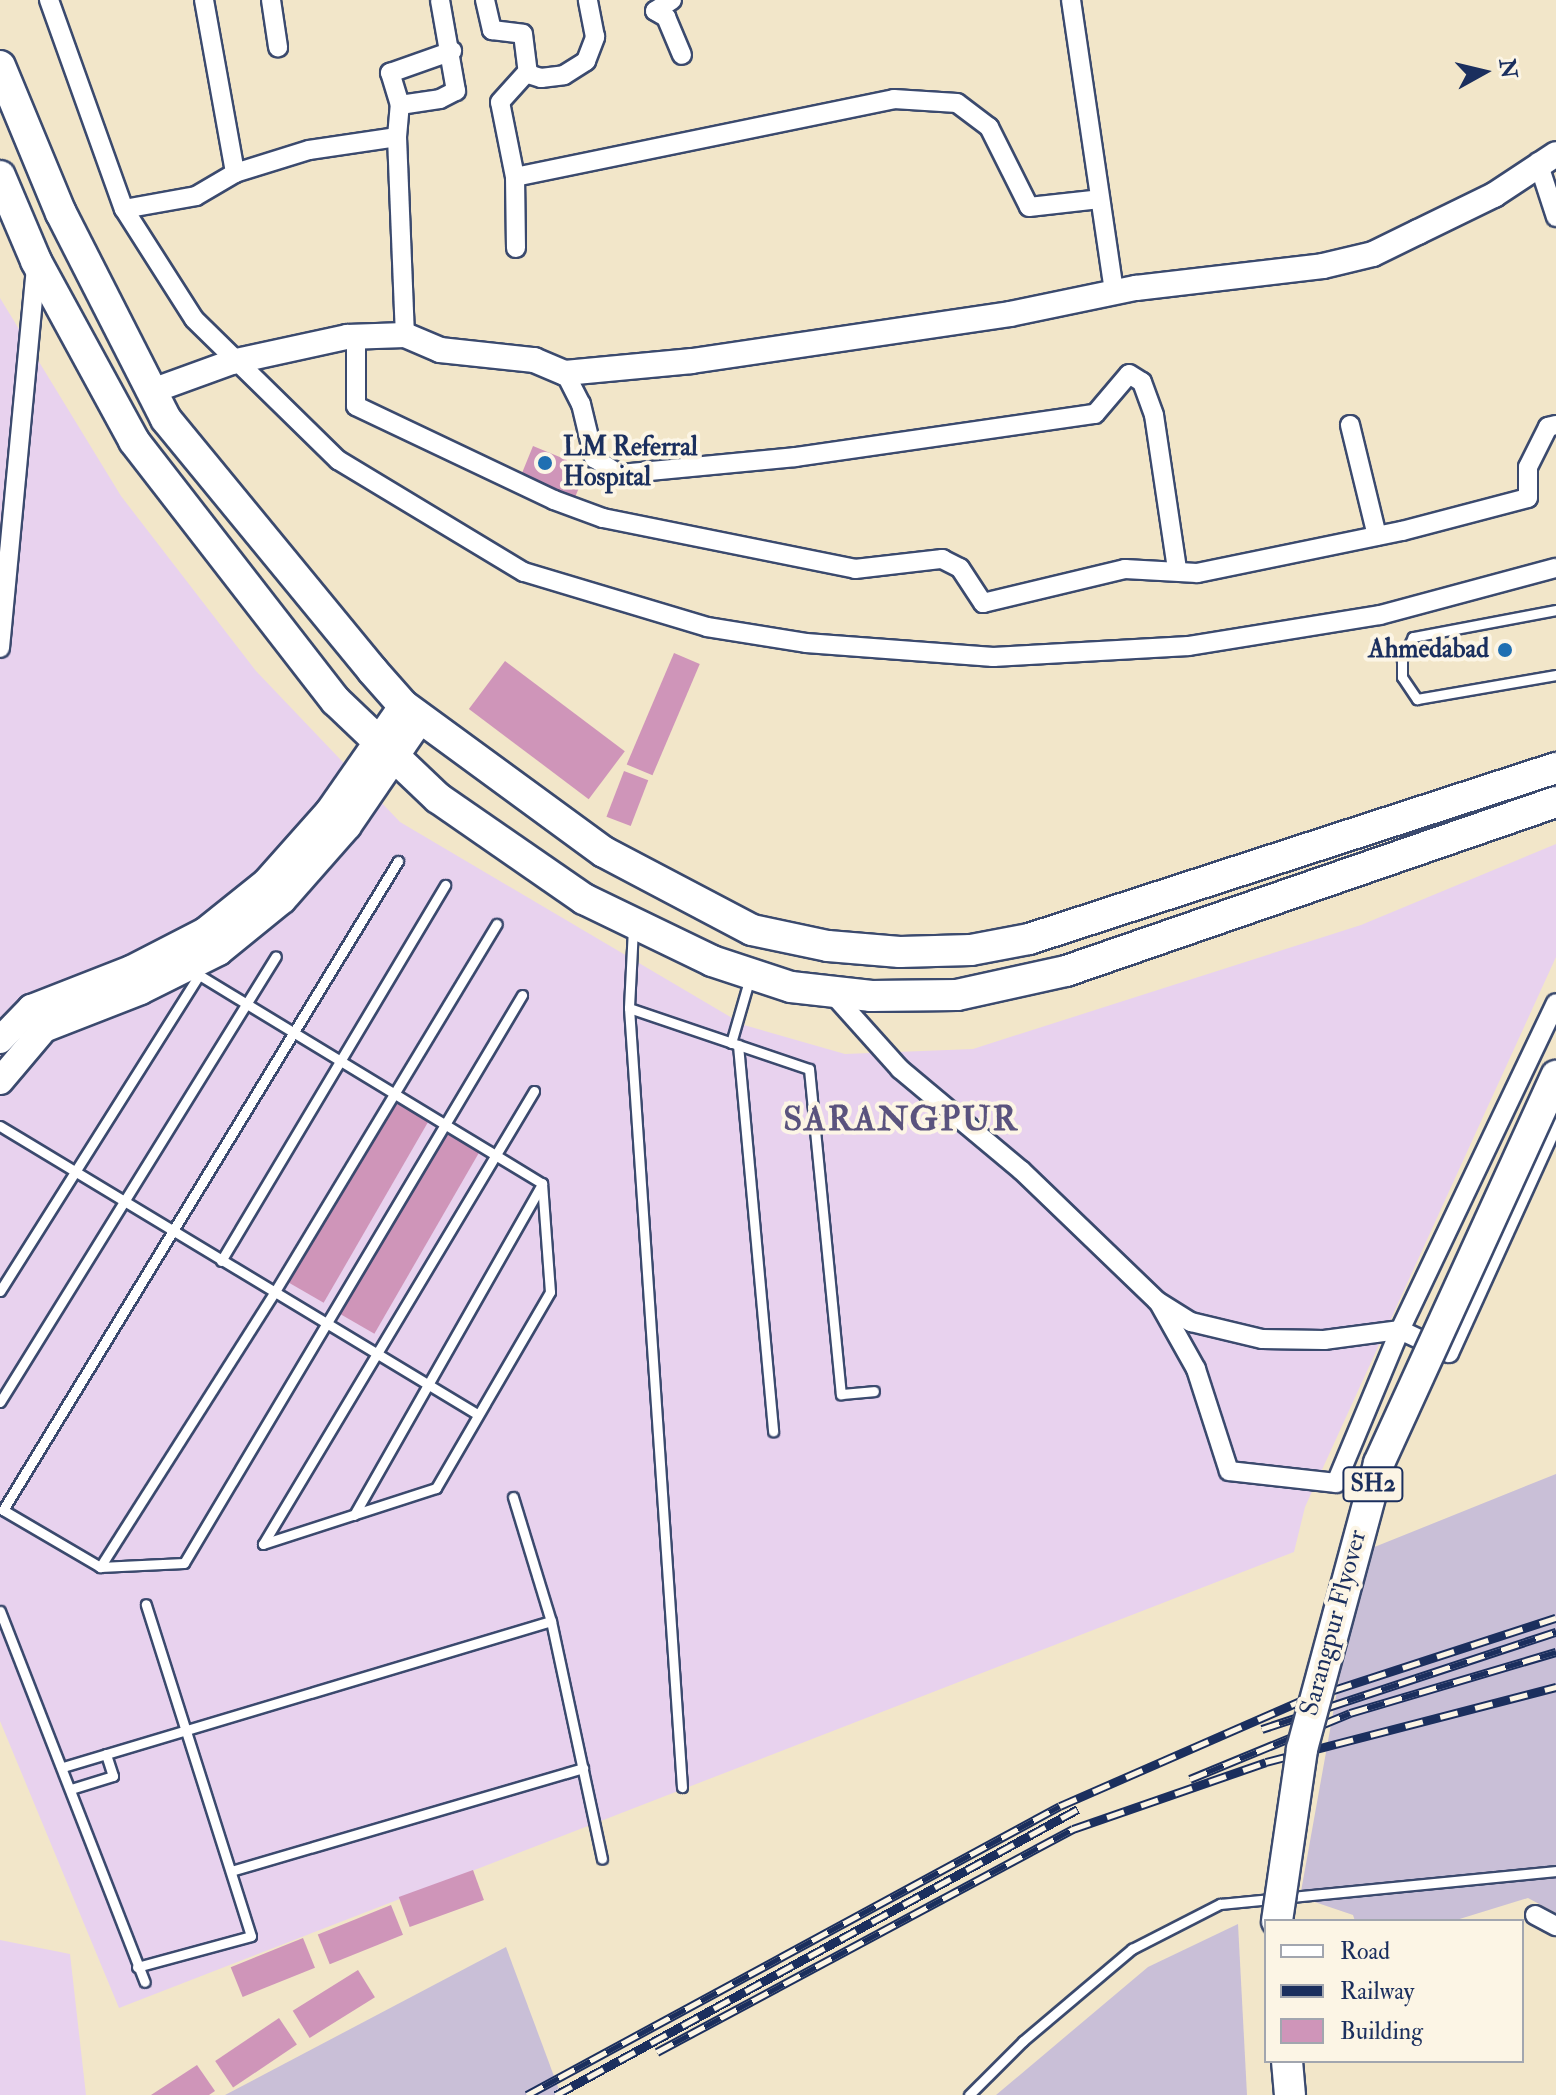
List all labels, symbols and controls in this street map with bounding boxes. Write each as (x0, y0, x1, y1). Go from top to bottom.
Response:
north arrow (1444, 32, 1524, 112)
text: N (1493, 57, 1523, 80)
place label: LM Referral Hospital (563, 432, 698, 494)
marker: LM Referral Hospital (534, 452, 556, 474)
place label: Ahmedabad (1368, 634, 1489, 666)
marker: Ahmedabad (1496, 641, 1514, 659)
district label: SARANGPUR (783, 1100, 1019, 1140)
road number: SH2 (1341, 1464, 1405, 1504)
street label: Sarangpur Flyover (1294, 1526, 1374, 1720)
legend (1264, 1919, 1524, 2063)
text: Road (1340, 1936, 1390, 1967)
text: Railway (1340, 1976, 1414, 2007)
text: Building (1340, 2016, 1423, 2047)

